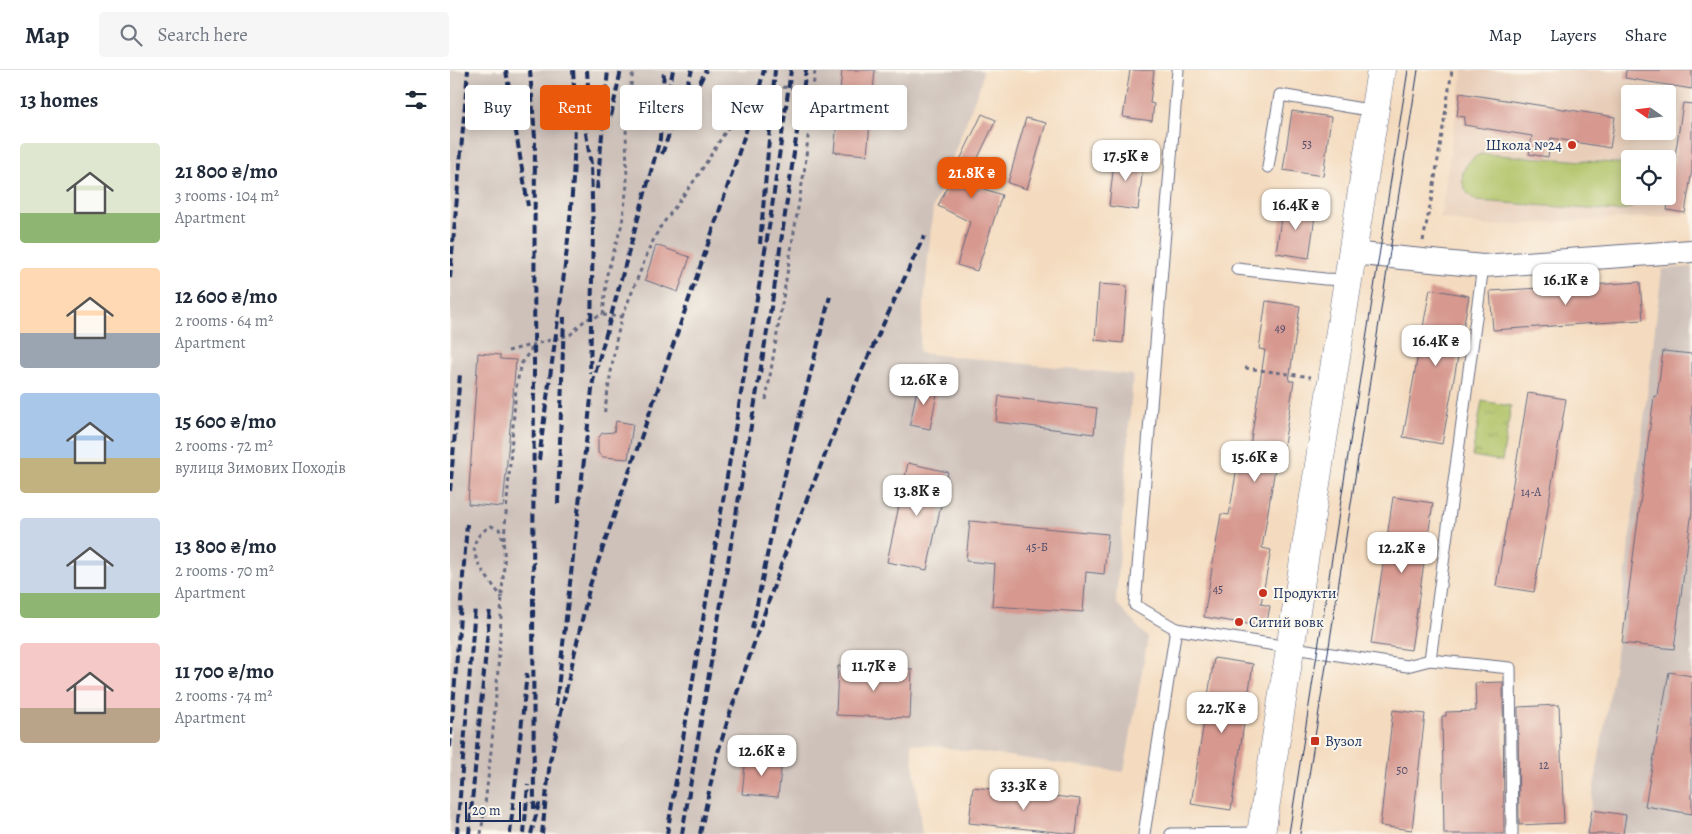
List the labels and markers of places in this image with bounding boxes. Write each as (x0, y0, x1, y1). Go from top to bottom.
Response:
place label: Школа №24 (1486, 135, 1562, 155)
marker: Школа №24 (1566, 139, 1578, 151)
pin: 17.5K ₴ (1080, 140, 1172, 182)
pin: 21.8K ₴ (926, 156, 1018, 199)
pin: 16.4K ₴ (1250, 189, 1342, 231)
pin: 16.1K ₴ (1520, 264, 1612, 306)
pin: 16.4K ₴ (1390, 324, 1482, 367)
pin: 12.6K ₴ (878, 364, 970, 406)
pin: 15.6K ₴ (1209, 440, 1301, 483)
pin: 13.8K ₴ (871, 474, 963, 517)
pin: 12.2K ₴ (1356, 532, 1448, 574)
place label: Продукти (1273, 583, 1337, 603)
marker: Продукти (1257, 587, 1269, 599)
place label: Ситий вовк (1249, 612, 1324, 632)
marker: Ситий вовк (1233, 616, 1245, 628)
pin: 11.7K ₴ (828, 650, 920, 692)
pin: 22.7K ₴ (1176, 692, 1268, 734)
place label: Вузол (1325, 731, 1362, 751)
pin: 12.6K ₴ (716, 734, 808, 777)
marker: Вузол (1309, 735, 1321, 747)
pin: 33.3K ₴ (978, 768, 1070, 811)

